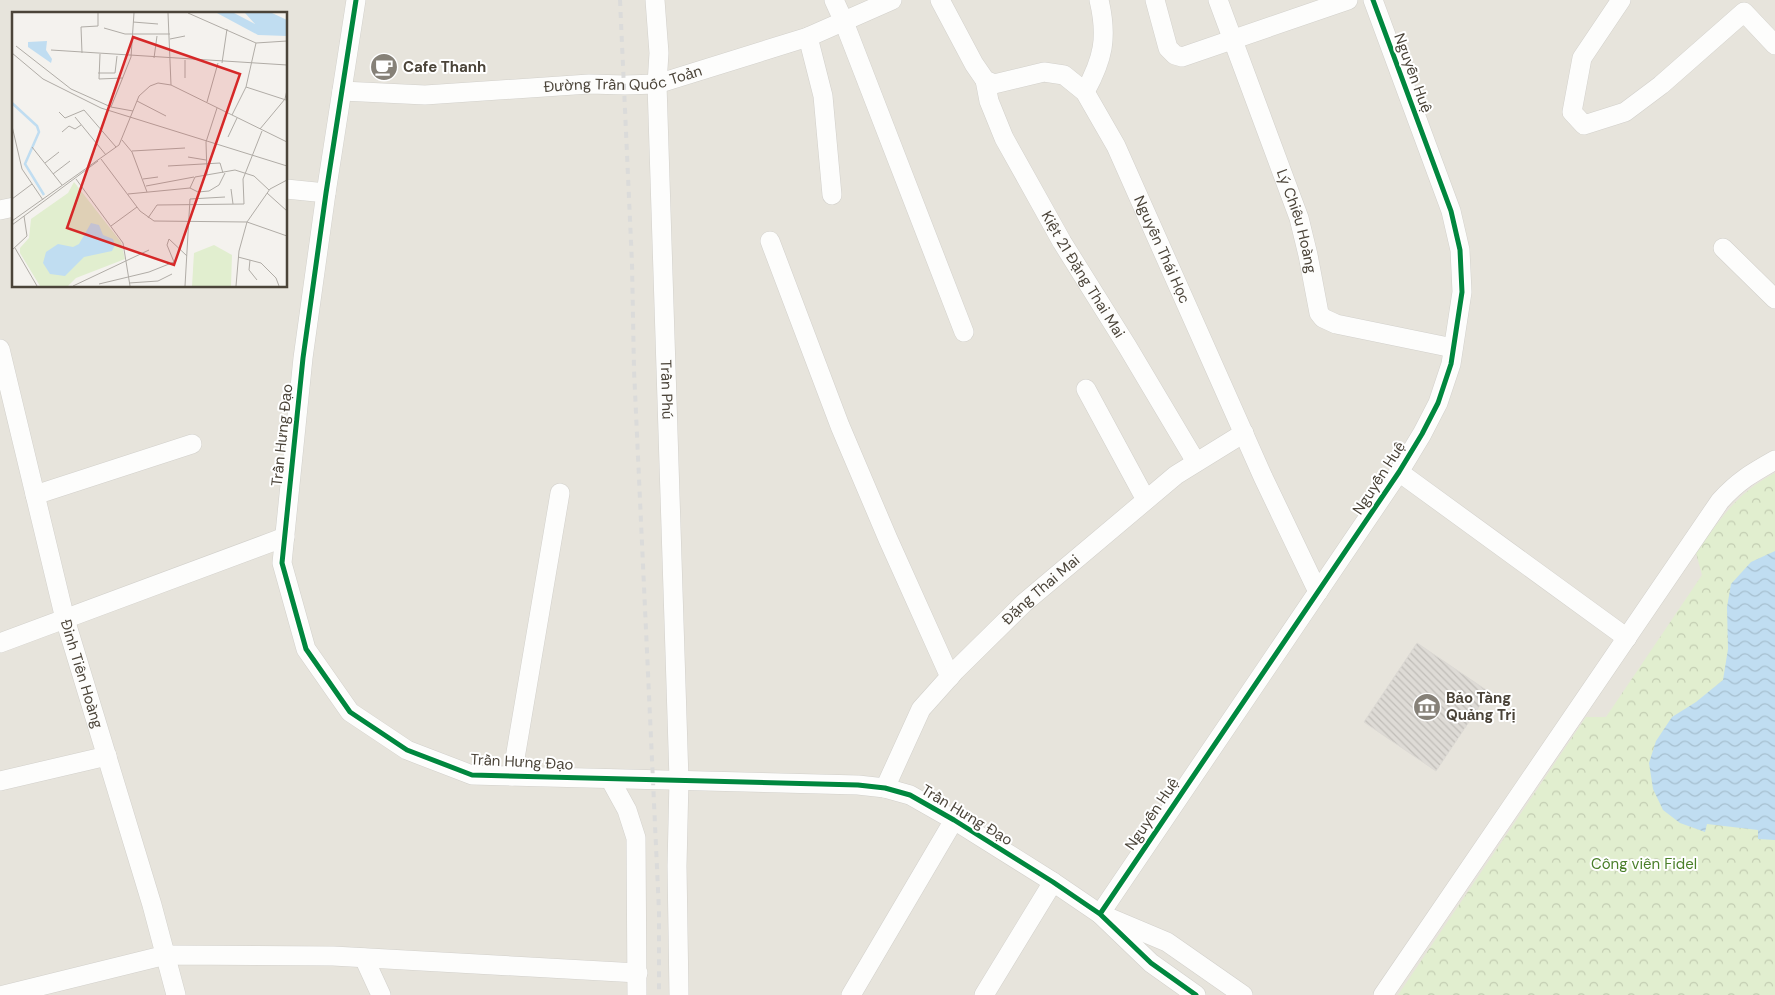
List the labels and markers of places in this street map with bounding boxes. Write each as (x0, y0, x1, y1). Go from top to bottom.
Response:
cafe icon: Cafe Thanh (369, 52, 399, 82)
place label: Cafe Thanh (403, 57, 486, 77)
place label: Bảo Tàng Quảng Trị (1446, 688, 1516, 725)
museum icon: Bảo Tàng Quảng Trị (1412, 692, 1442, 722)

